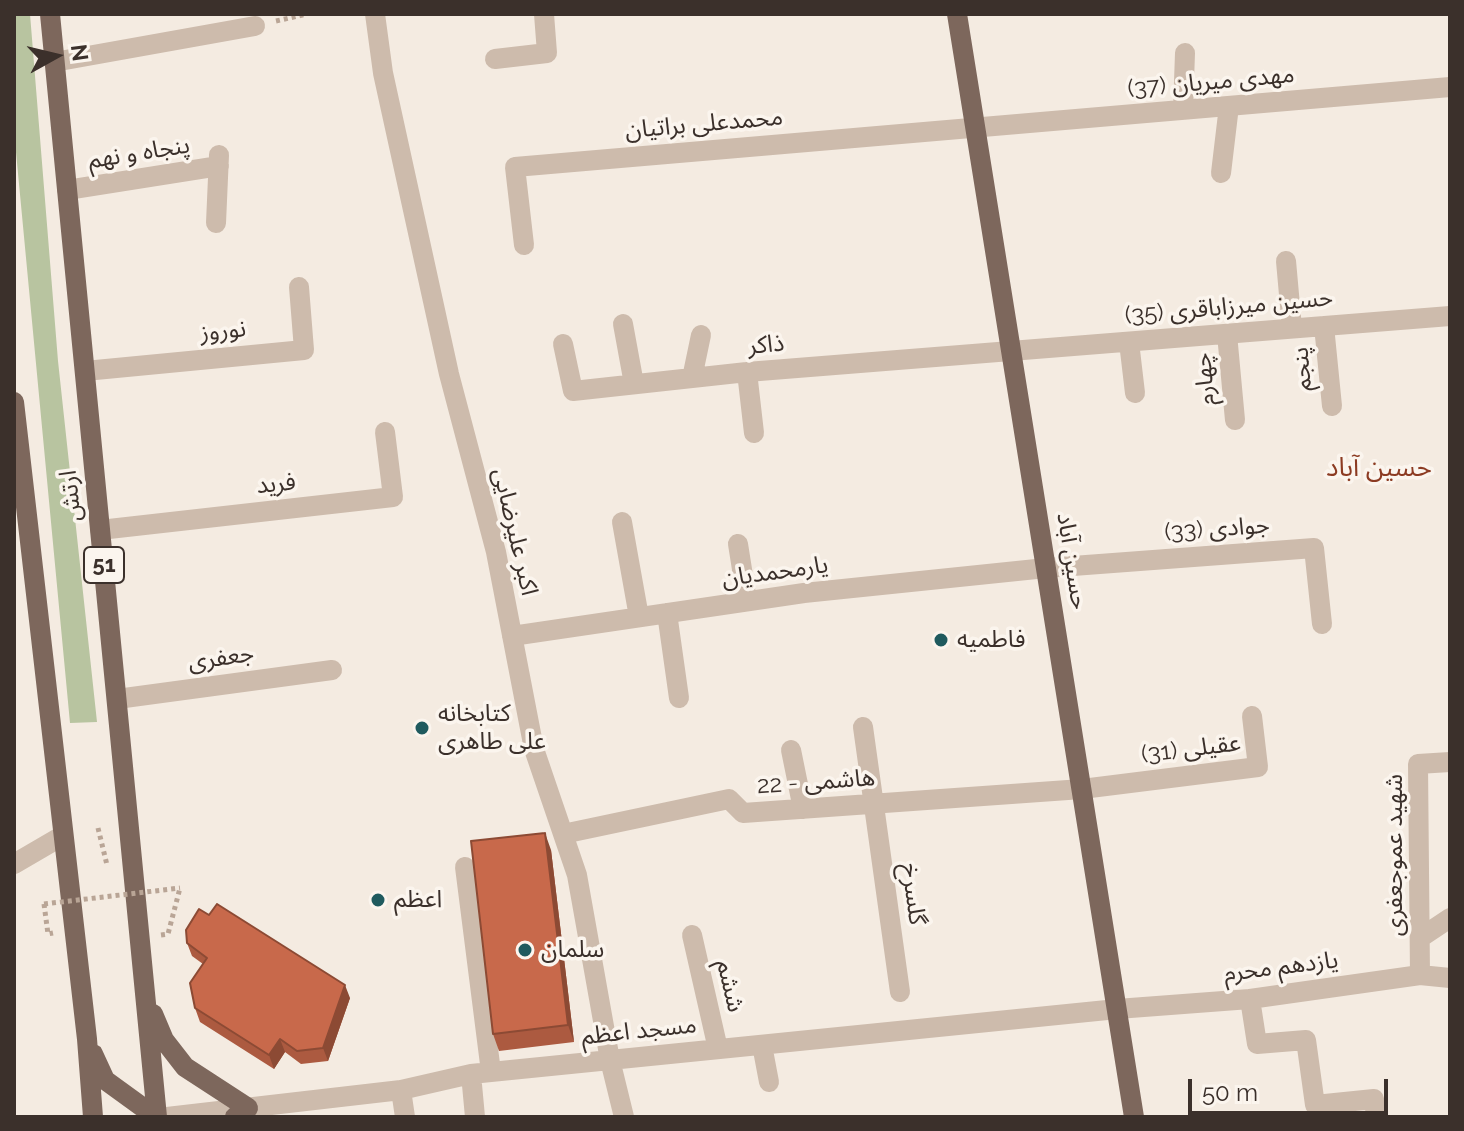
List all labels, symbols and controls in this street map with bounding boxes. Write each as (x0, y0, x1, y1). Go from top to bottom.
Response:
north arrow (16, 16, 96, 96)
text: N (66, 43, 94, 63)
street label: مهدی میریان (37) (1126, 60, 1296, 104)
street label: محمدعلی براتیان (624, 103, 784, 145)
street label: پنجاه و نهم (86, 131, 192, 175)
street label: حسین میرزاباقری (35) (1124, 284, 1334, 330)
street label: نوروز (199, 314, 247, 348)
street label: ذاکر (747, 329, 785, 361)
street label: پنجم (1286, 346, 1318, 392)
street label: چهارم (1188, 351, 1222, 407)
district label: حسین آباد (1326, 452, 1432, 484)
street label: اکبر علیرضایی (486, 465, 544, 599)
street label: فرید (255, 468, 297, 500)
street label: ارتش (54, 469, 88, 523)
street label: حسین آباد (1050, 511, 1094, 611)
street label: جوادی (33) (1163, 511, 1271, 547)
road number: 51 (84, 547, 124, 583)
street label: یارمحمدیان (720, 550, 830, 594)
place label: فاطمیه (957, 626, 1025, 654)
marker: فاطمیه (932, 631, 950, 649)
street label: جعفری (186, 639, 256, 677)
place label: کتابخانه علی طاهری (438, 700, 546, 756)
marker: کتابخانه علی طاهری (413, 719, 431, 737)
street label: عقیلی (31) (1140, 729, 1242, 769)
street label: هاشمی - 22 (756, 764, 876, 800)
street label: شهید عموجعفری (1381, 774, 1409, 936)
street label: گلسرخ (894, 861, 932, 927)
place label: اعظم (394, 886, 442, 914)
marker: اعظم (369, 891, 387, 909)
place label: سلمان (541, 936, 604, 964)
marker: سلمان (516, 941, 534, 959)
street label: یازدهم محرم (1222, 946, 1340, 988)
street label: ششم (710, 957, 750, 1015)
street label: مسجد اعظم (580, 1011, 698, 1051)
scale bar (1192, 1063, 1392, 1113)
text: 50 m (1202, 1078, 1258, 1107)

